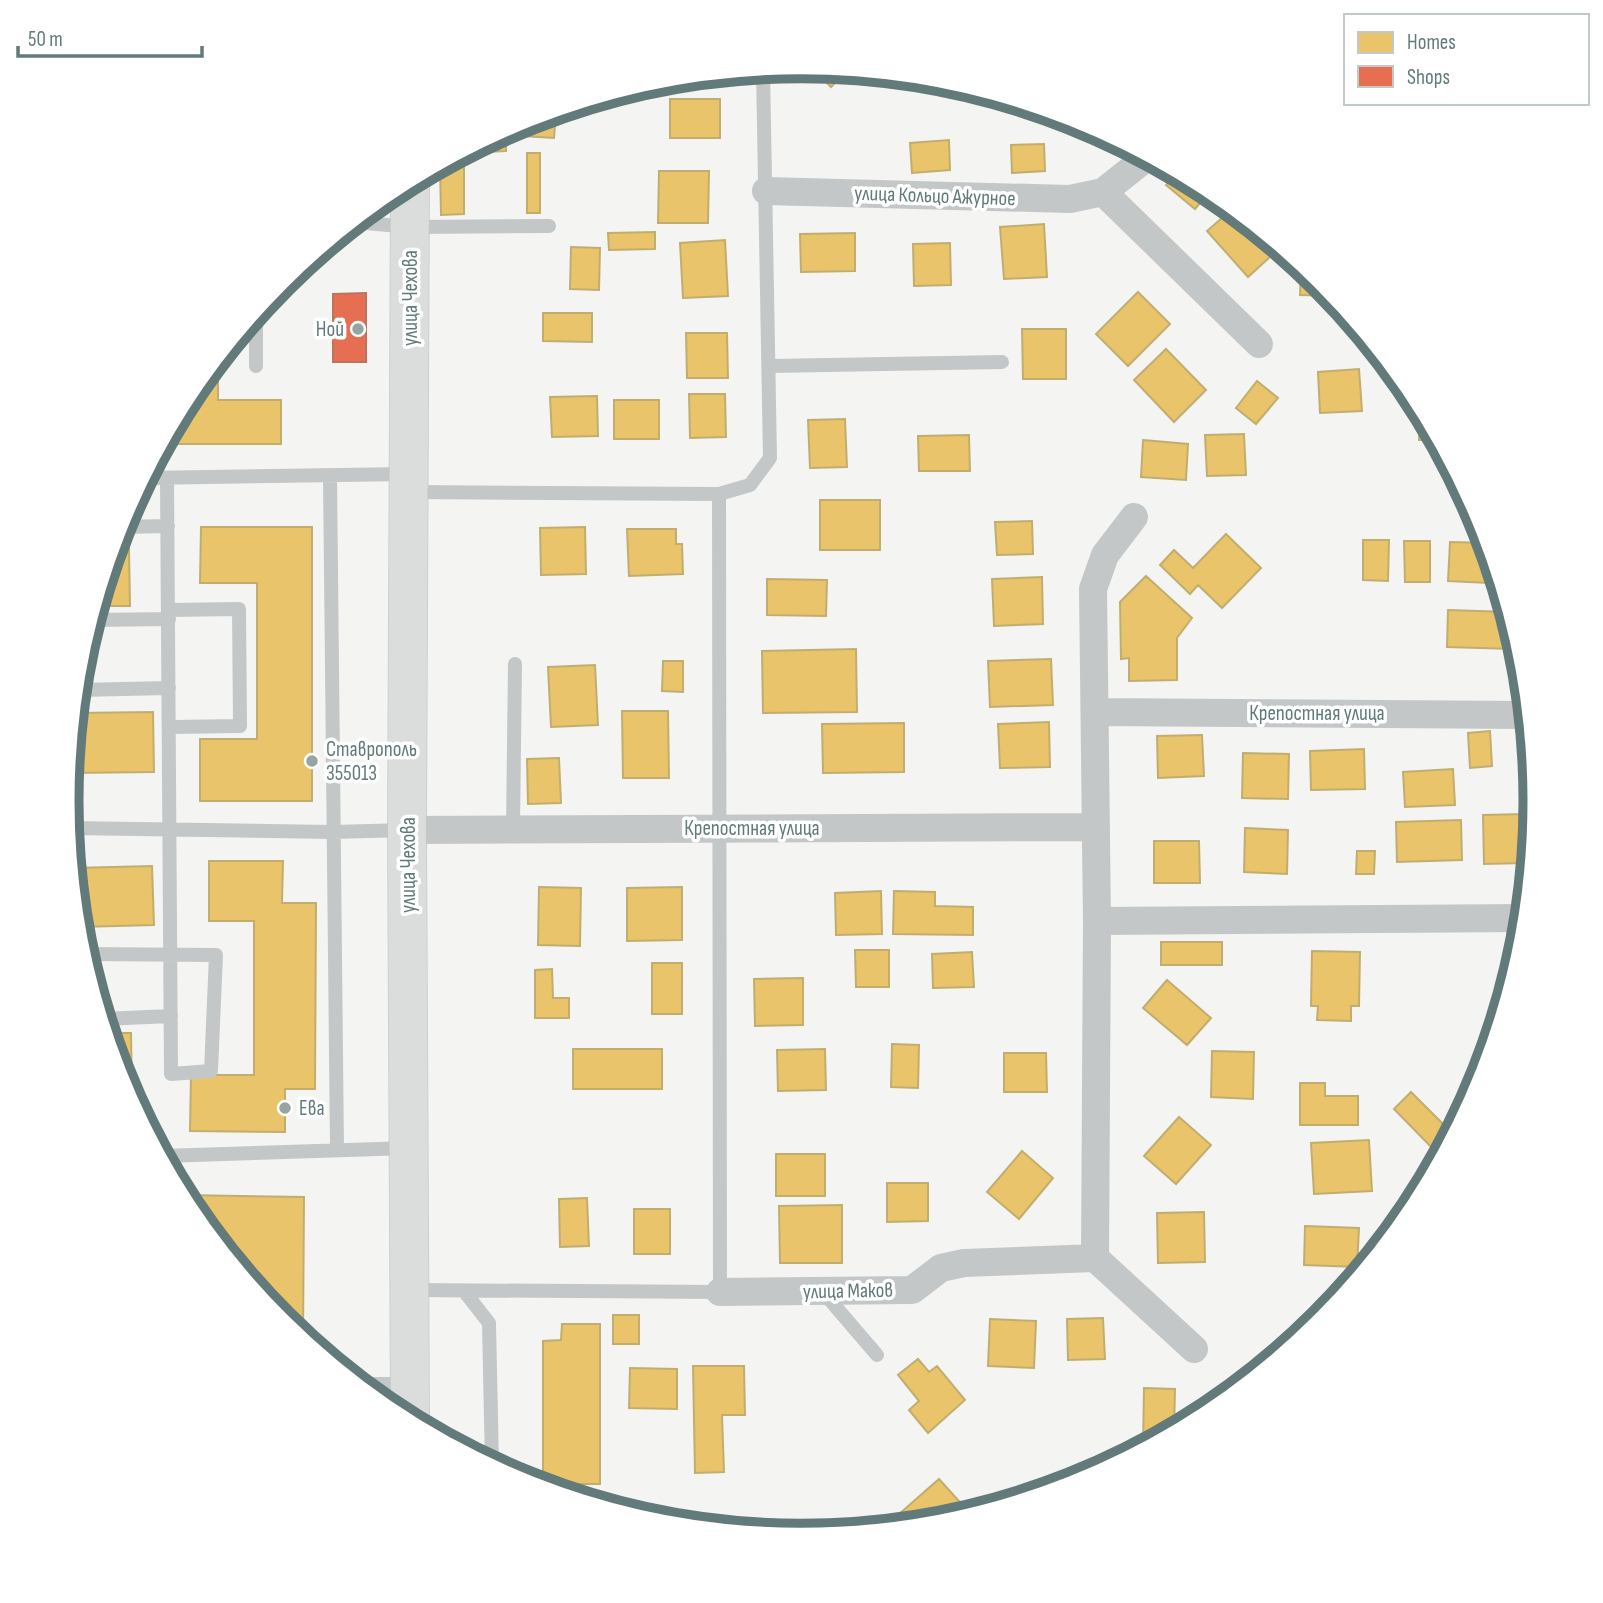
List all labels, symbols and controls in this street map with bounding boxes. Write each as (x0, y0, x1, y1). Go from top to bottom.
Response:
scale bar (18, 14, 201, 58)
legend (1344, 14, 1589, 105)
text: 50 m (28, 27, 63, 52)
text: Homes (1407, 30, 1456, 55)
text: Shops (1407, 65, 1450, 90)
street label: улица Кольцо Ажурное (854, 181, 1016, 211)
street label: улица Чехова (398, 250, 423, 346)
place label: Ной (316, 317, 344, 342)
marker: Ной (350, 321, 366, 337)
street label: Крепостная улица (1249, 701, 1385, 726)
place label: Ставрополь 355013 (326, 737, 417, 786)
marker: Ставрополь 355013 (304, 753, 320, 769)
street label: Крепостная улица (684, 816, 820, 841)
street label: улица Чехова (396, 817, 421, 913)
place label: Ева (299, 1096, 324, 1121)
marker: Ева (277, 1100, 293, 1116)
street label: улица Маков (803, 1278, 893, 1304)

